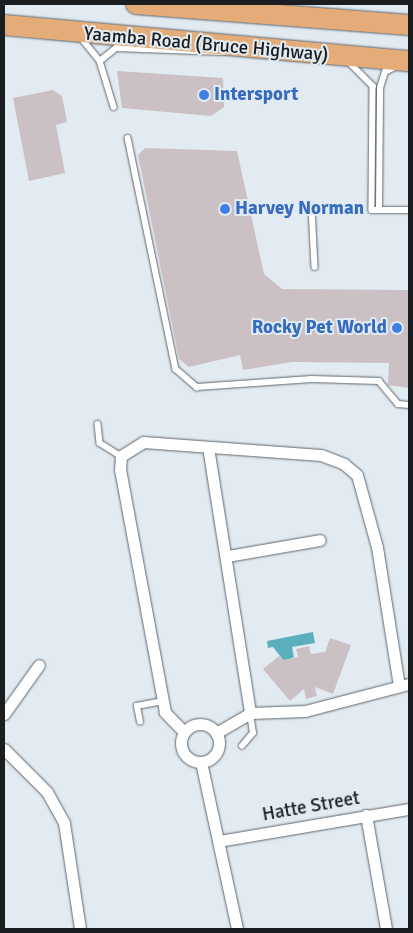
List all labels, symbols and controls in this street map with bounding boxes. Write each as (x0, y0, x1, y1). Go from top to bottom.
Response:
street label: Yaamba Road (Bruce Highway) (83, 23, 329, 67)
place label: Intersport (214, 84, 298, 106)
marker: Intersport (198, 89, 210, 101)
place label: Harvey Norman (235, 198, 364, 220)
marker: Harvey Norman (219, 203, 231, 215)
place label: Rocky Pet World (252, 317, 387, 339)
marker: Rocky Pet World (391, 322, 403, 334)
street label: Hatte Street (260, 787, 362, 827)

